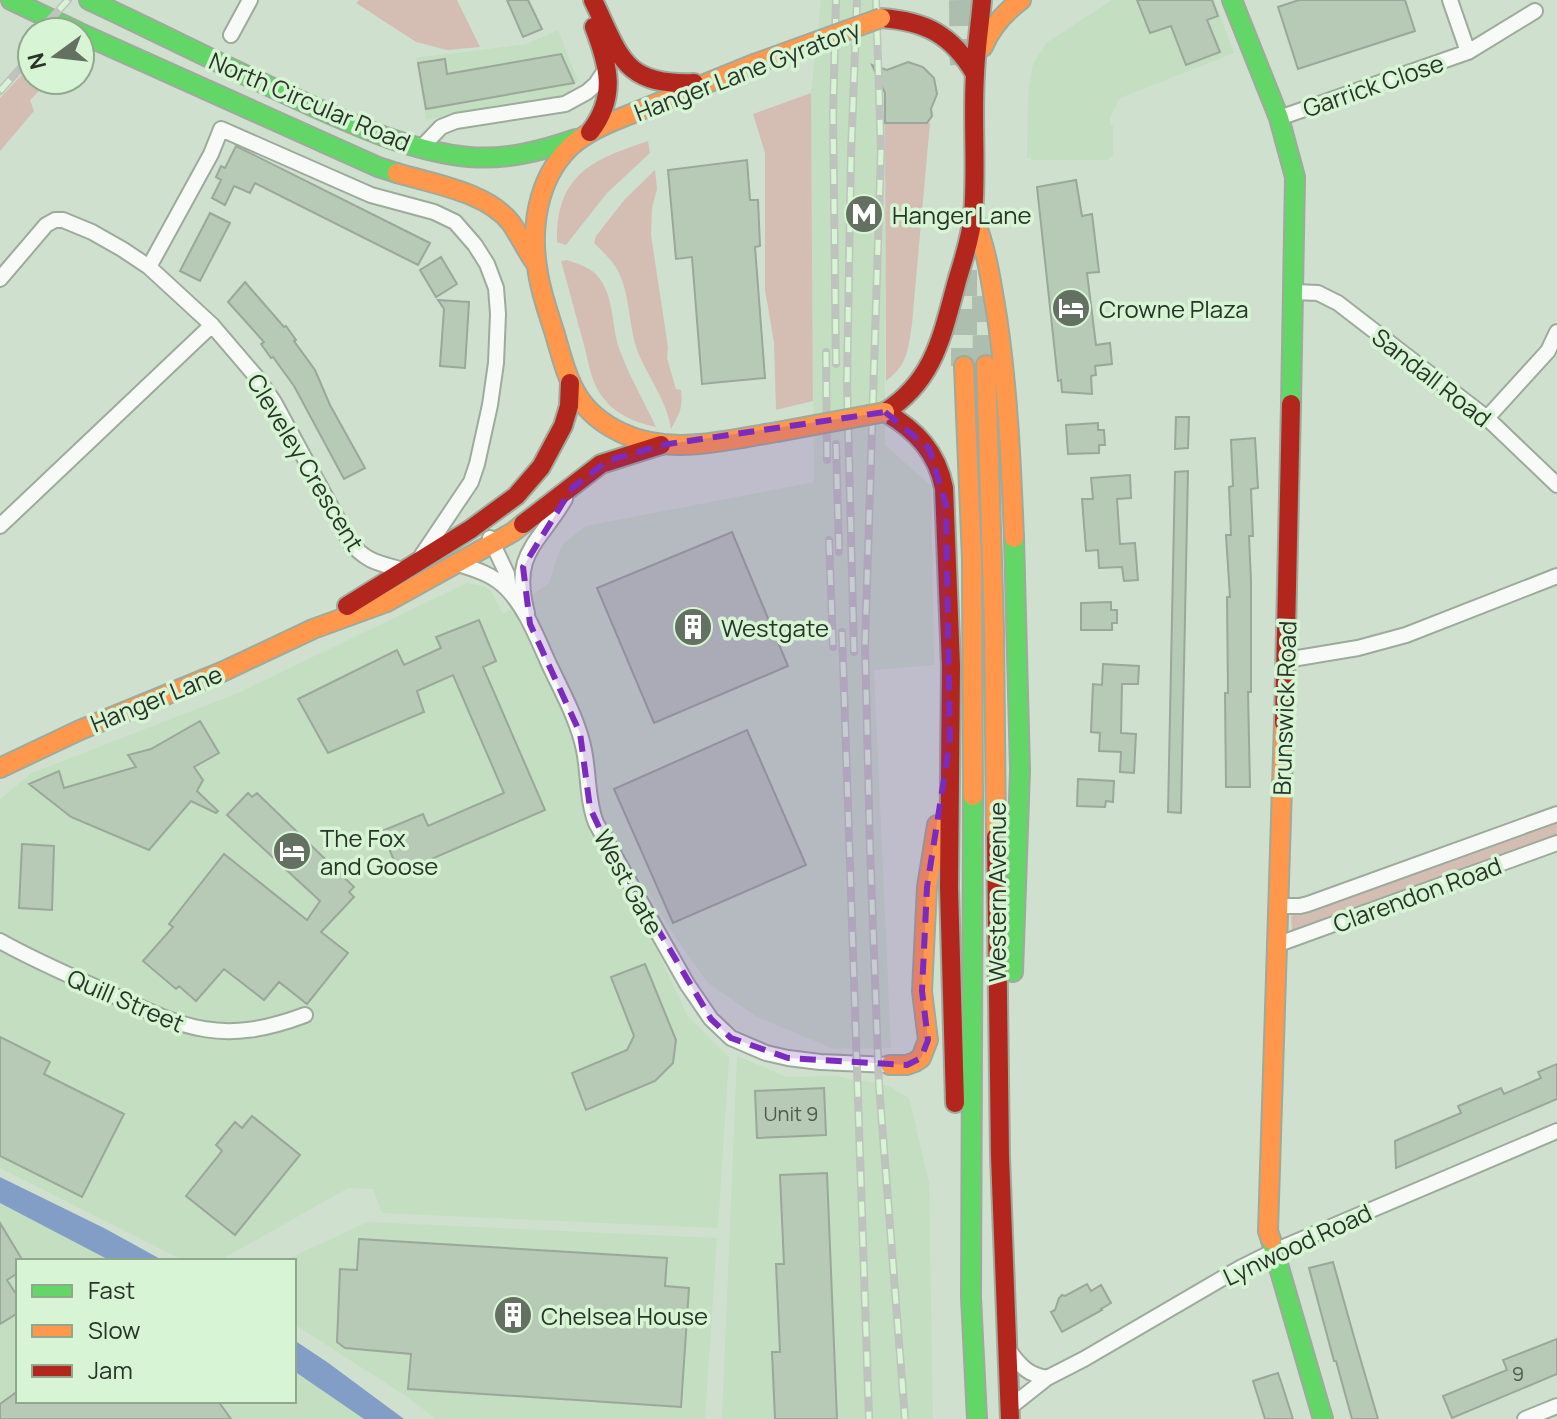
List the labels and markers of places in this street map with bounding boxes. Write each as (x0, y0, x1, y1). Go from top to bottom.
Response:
metro station icon: Hanger Lane (843, 193, 885, 235)
place label: Hanger Lane (892, 198, 1032, 231)
hotel icon: Crowne Plaza (1050, 287, 1092, 329)
place label: Crowne Plaza (1099, 292, 1248, 325)
building icon: Westgate (672, 606, 714, 648)
place label: Westgate (721, 611, 829, 644)
place label: The Fox and Goose (320, 821, 438, 882)
hotel icon: The Fox and Goose (271, 830, 313, 872)
building icon: Chelsea House (492, 1294, 534, 1336)
place label: Chelsea House (541, 1299, 708, 1332)

